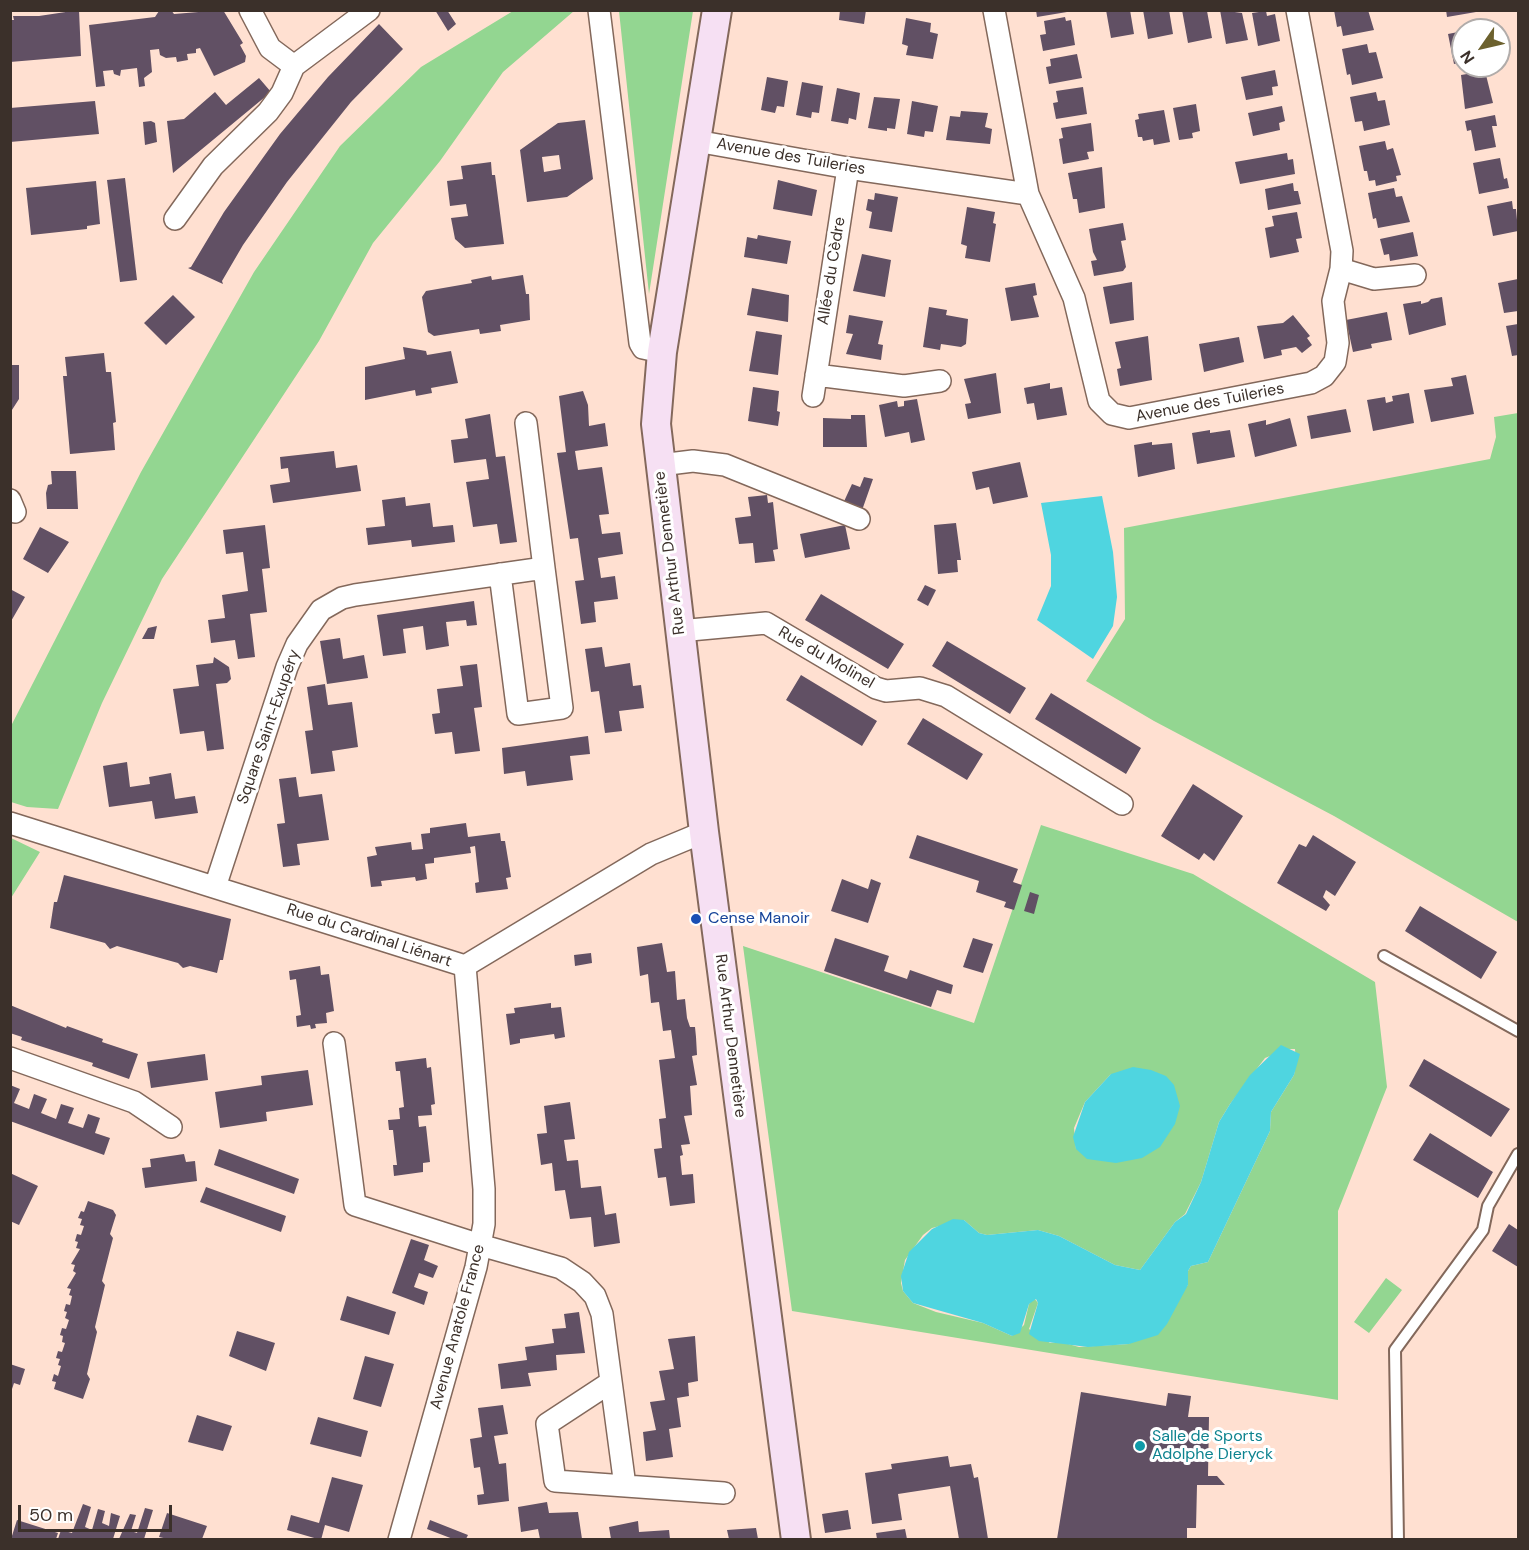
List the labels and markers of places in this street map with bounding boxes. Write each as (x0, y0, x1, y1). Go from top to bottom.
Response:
place label: Cense Manoir (708, 909, 810, 929)
marker: Cense Manoir (689, 912, 703, 926)
place label: Salle de Sports Adolphe Dieryck (1152, 1427, 1273, 1465)
marker: Salle de Sports Adolphe Dieryck (1133, 1439, 1147, 1453)

